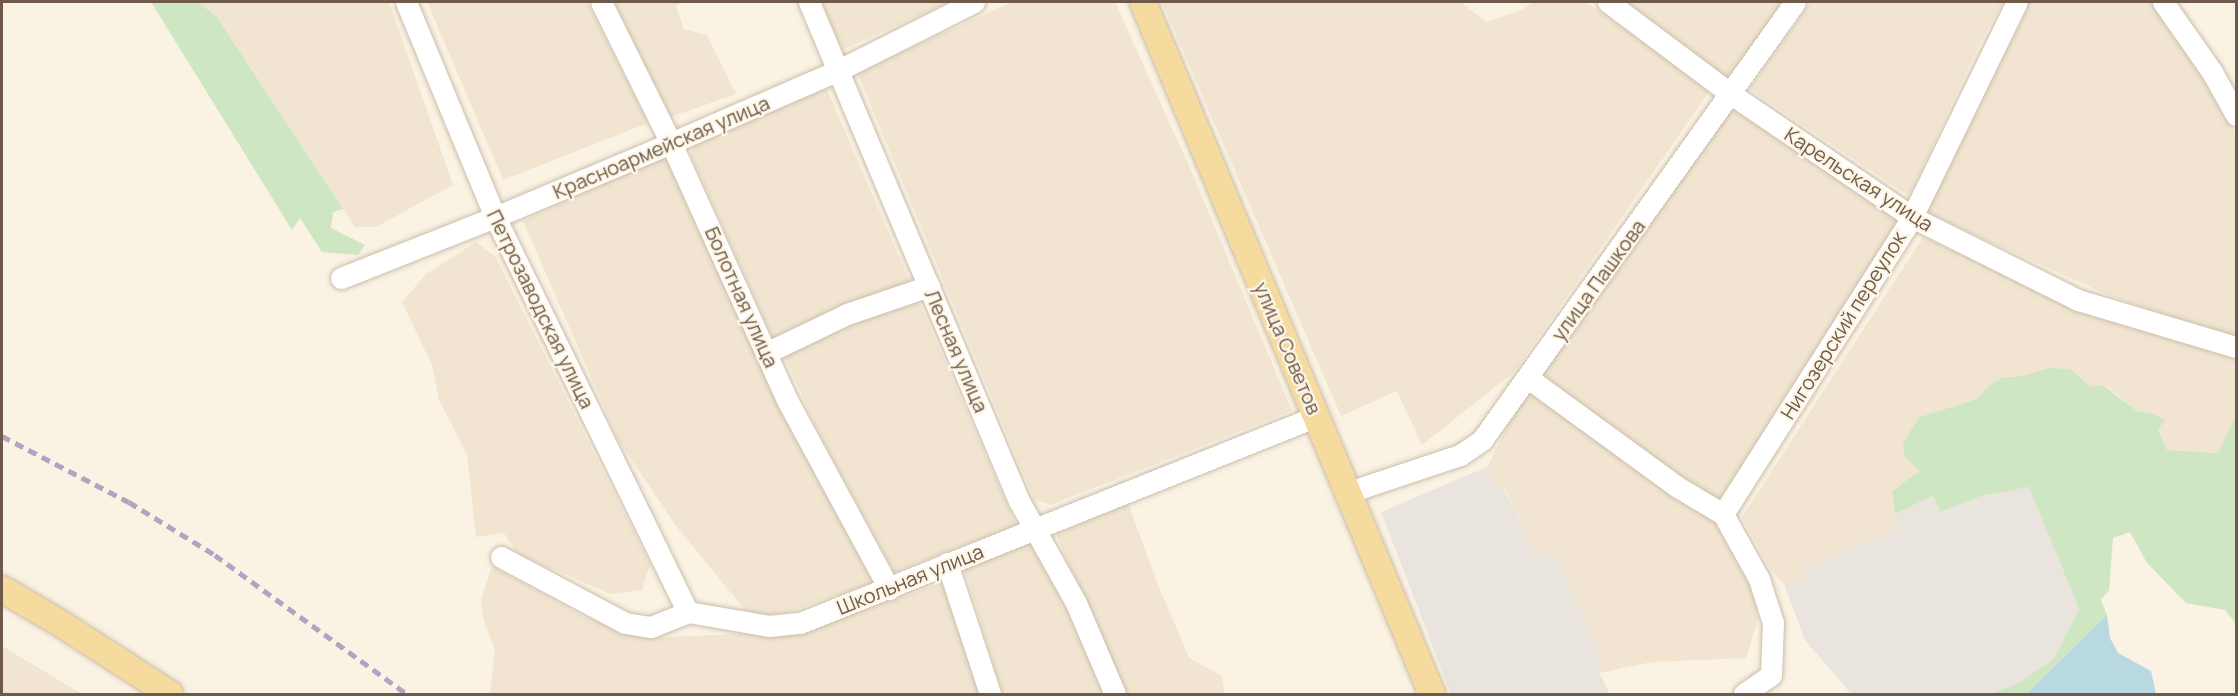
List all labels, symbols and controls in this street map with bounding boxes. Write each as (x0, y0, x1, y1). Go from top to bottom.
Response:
street label: Красноармейская улица (549, 90, 773, 204)
street label: Карельская улица (1780, 122, 1938, 236)
street label: Петрозаводская улица (482, 206, 600, 412)
street label: улица Пашкова (1546, 215, 1650, 345)
street label: Болотная улица (700, 223, 784, 371)
street label: Нигозерский переулок (1775, 227, 1911, 423)
street label: улица Советов (1249, 278, 1327, 418)
street label: Лесная улица (920, 286, 994, 416)
street label: Школьная улица (833, 539, 987, 619)

